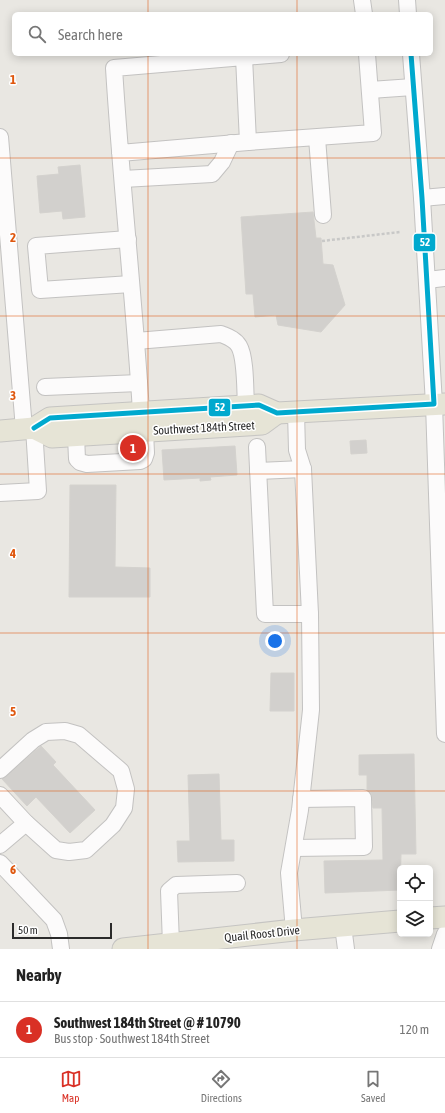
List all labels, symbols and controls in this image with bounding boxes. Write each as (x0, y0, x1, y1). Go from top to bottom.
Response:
search box (12, 12, 433, 56)
icon: search (26, 23, 48, 45)
text: Search here (58, 26, 123, 43)
text: 1 (10, 72, 16, 87)
text: 2 (10, 230, 16, 245)
line badge: 52 (413, 233, 436, 252)
text: 52 (420, 236, 430, 248)
text: 3 (10, 388, 16, 403)
line badge: 52 (208, 398, 231, 417)
text: 52 (215, 401, 225, 413)
street label: Southwest 184th Street (153, 418, 256, 438)
pin: 1 (120, 433, 146, 463)
text: 4 (9, 546, 16, 561)
your location (265, 631, 285, 651)
text: 5 (10, 704, 16, 719)
text: 6 (10, 862, 16, 877)
map controls (397, 865, 433, 937)
button: locate (397, 865, 433, 901)
button: layers (397, 901, 433, 937)
scale bar (12, 921, 112, 940)
street label: Quail Roost Drive (224, 923, 300, 945)
text: 50 m (18, 924, 38, 936)
text: Nearby (16, 965, 62, 985)
text: Southwest 184th Street @ # 10790 (54, 1014, 241, 1031)
text: 1 (26, 1022, 32, 1037)
text: 120 m (400, 1022, 429, 1037)
text: Bus stop · Southwest 184th Street (54, 1031, 210, 1046)
tab: Map (60, 1068, 82, 1104)
tab: Directions (201, 1068, 242, 1104)
tab: Saved (361, 1068, 385, 1104)

